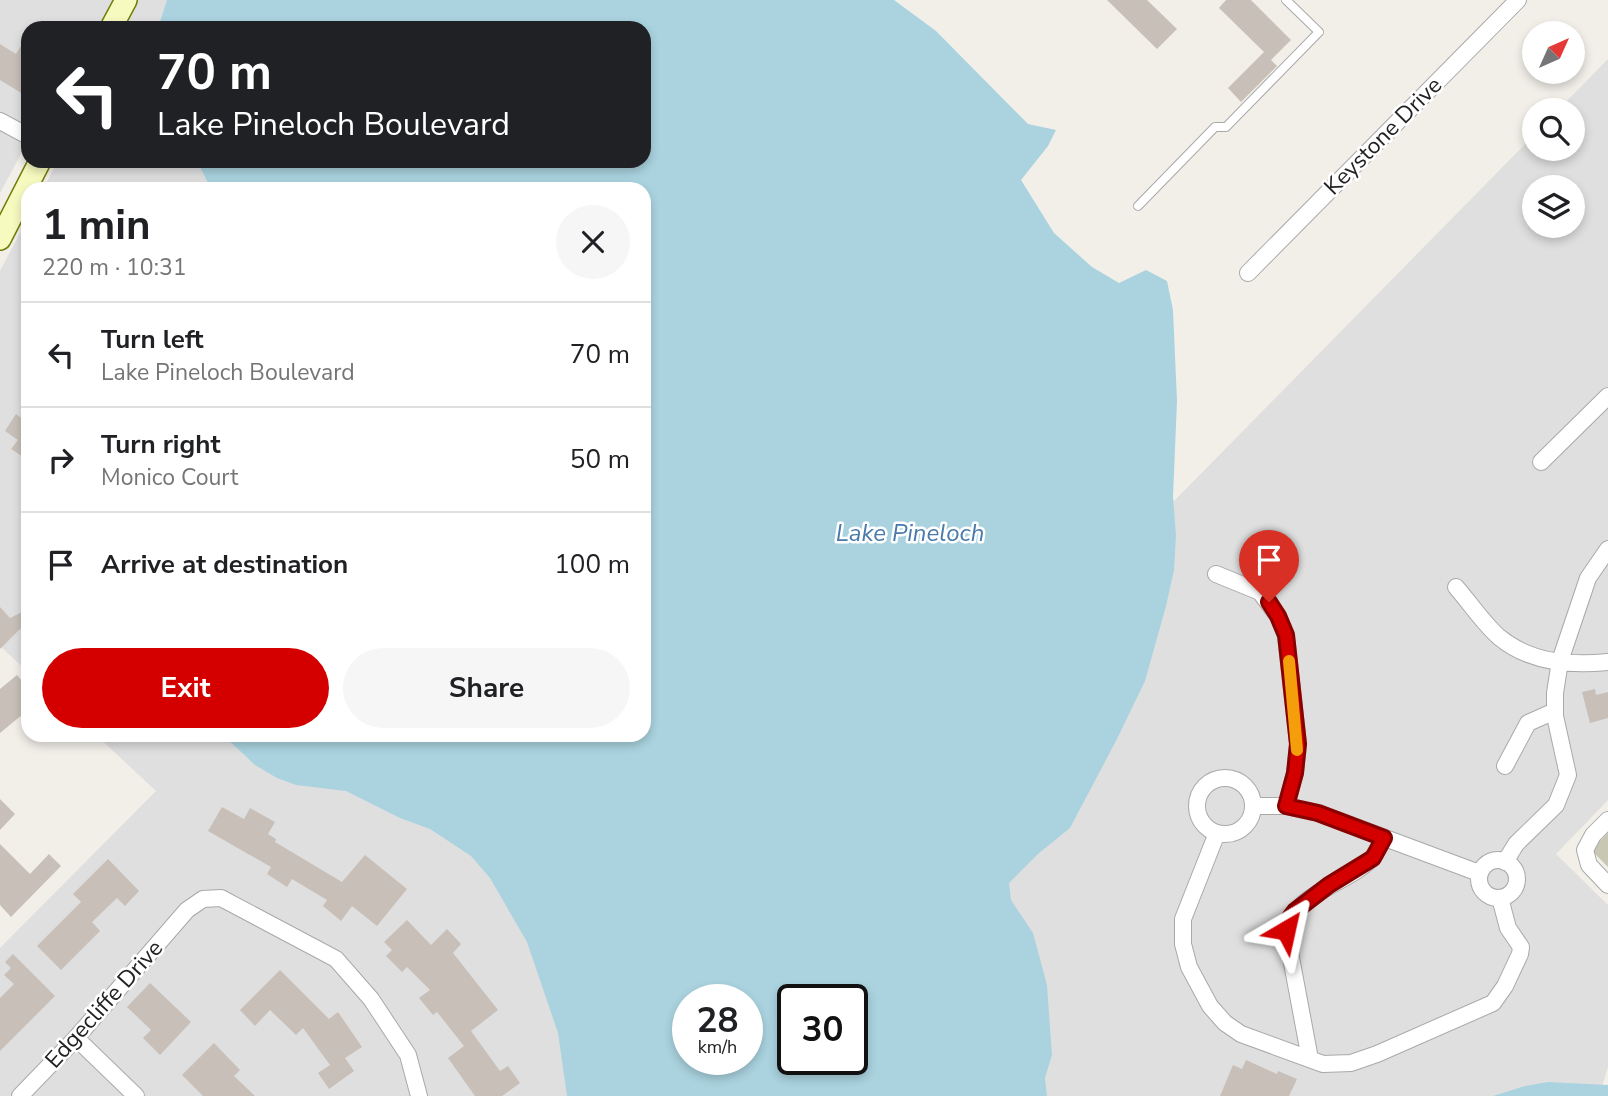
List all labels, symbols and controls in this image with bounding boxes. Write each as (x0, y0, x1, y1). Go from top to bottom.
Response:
north arrow (1522, 21, 1586, 84)
map controls (1522, 21, 1585, 238)
text: 70 m (157, 39, 272, 106)
icon: left (42, 49, 133, 140)
street label: Keystone Drive (1317, 70, 1449, 202)
button: search (1522, 98, 1585, 161)
text: Lake Pineloch Boulevard (157, 103, 510, 146)
button: layers (1522, 175, 1585, 238)
text: 1 min (42, 197, 151, 254)
button: close (556, 205, 630, 279)
text: 220 m · 10:31 (42, 252, 187, 283)
text: Turn left (101, 322, 204, 357)
icon: left (42, 336, 80, 374)
text: 70 m (570, 337, 630, 372)
text: Lake Pineloch Boulevard (101, 357, 355, 388)
text: Turn right (101, 427, 220, 462)
icon: right (42, 441, 80, 479)
text: 50 m (570, 442, 630, 477)
text: Monico Court (101, 462, 238, 493)
water label: Lake Pineloch (836, 517, 984, 549)
pin (1239, 530, 1299, 602)
icon: arrive (1250, 541, 1288, 579)
icon: arrive (42, 546, 80, 584)
text: Arrive at destination (101, 547, 348, 582)
text: 100 m (554, 547, 630, 582)
button: Exit (42, 648, 329, 728)
button: Share (343, 648, 630, 728)
position arrow (1249, 893, 1323, 967)
street label: Edgecliffe Drive (38, 933, 170, 1075)
speed limit sign: 30 (777, 984, 868, 1075)
text: 28 (696, 997, 739, 1044)
text: km/h (698, 1035, 737, 1059)

